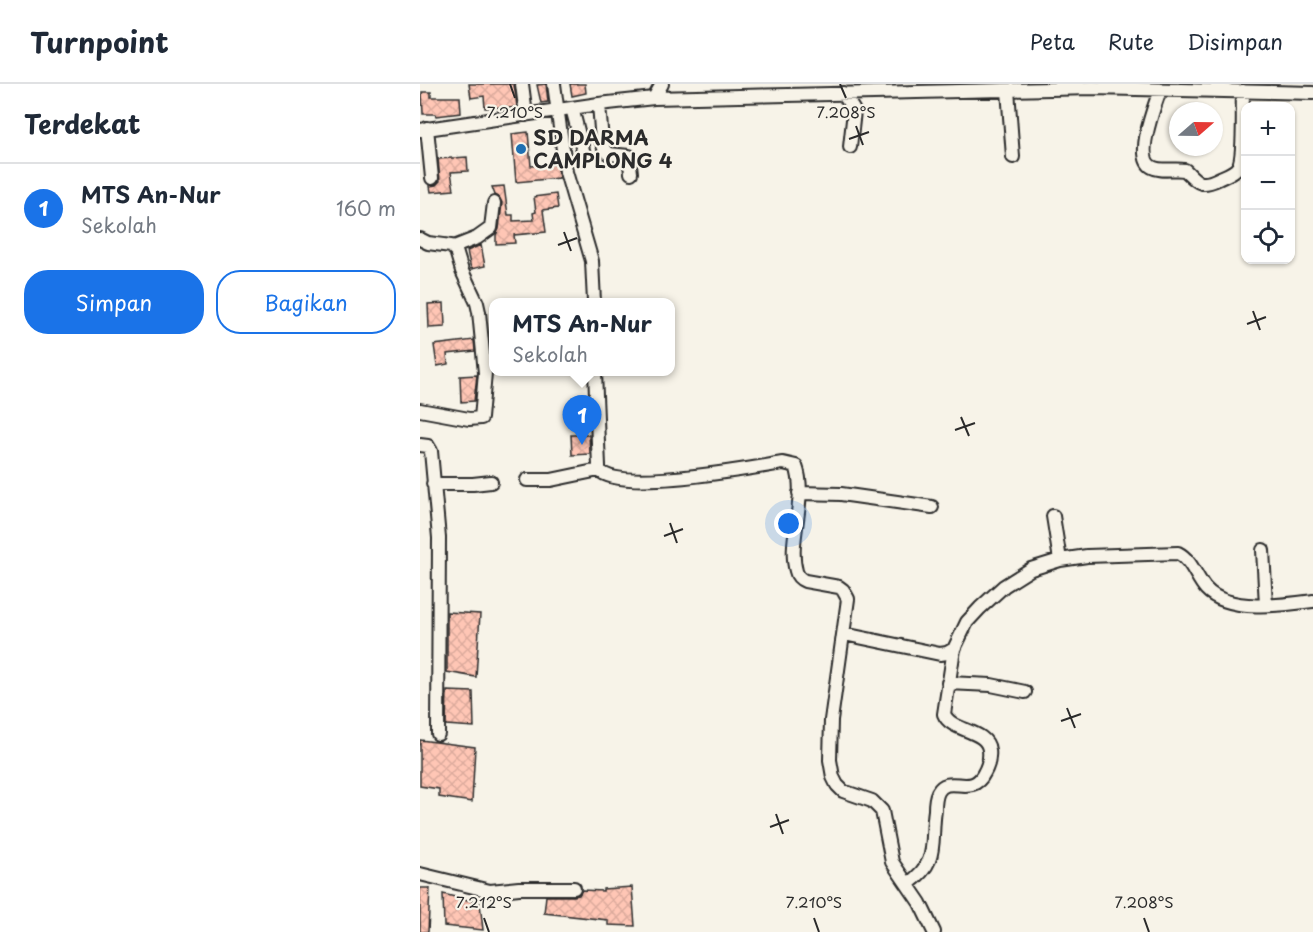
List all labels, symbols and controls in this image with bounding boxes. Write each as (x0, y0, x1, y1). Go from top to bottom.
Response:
text: Turnpoint (30, 20, 169, 63)
text: Peta (1030, 25, 1075, 57)
text: Rute (1108, 25, 1154, 57)
text: Disimpan (1187, 25, 1283, 57)
text: 7.210°S (487, 100, 543, 123)
text: 7.208°S (816, 100, 876, 123)
north arrow (1169, 102, 1223, 156)
map controls (1241, 102, 1295, 264)
button: + (1241, 102, 1295, 156)
text: Terdekat (24, 104, 141, 143)
place label: SD DARMA CAMPLONG 4 (533, 122, 673, 175)
marker: SD DARMA CAMPLONG 4 (514, 142, 528, 156)
button: − (1241, 156, 1295, 210)
text: MTS An-Nur (81, 177, 221, 210)
text: 1 (39, 193, 48, 223)
text: 160 m (336, 193, 396, 223)
text: Sekolah (81, 210, 157, 240)
button: locate (1241, 210, 1295, 264)
button: Simpan (24, 270, 204, 334)
button: Bagikan (216, 270, 396, 334)
popup (489, 298, 675, 376)
text: MTS An-Nur (512, 306, 652, 339)
text: Sekolah (512, 339, 588, 369)
pin: 1 (562, 396, 602, 445)
your location (774, 509, 803, 538)
text: 7.212°S (456, 890, 512, 913)
text: 7.210°S (786, 890, 842, 913)
text: 7.208°S (1114, 890, 1174, 913)

